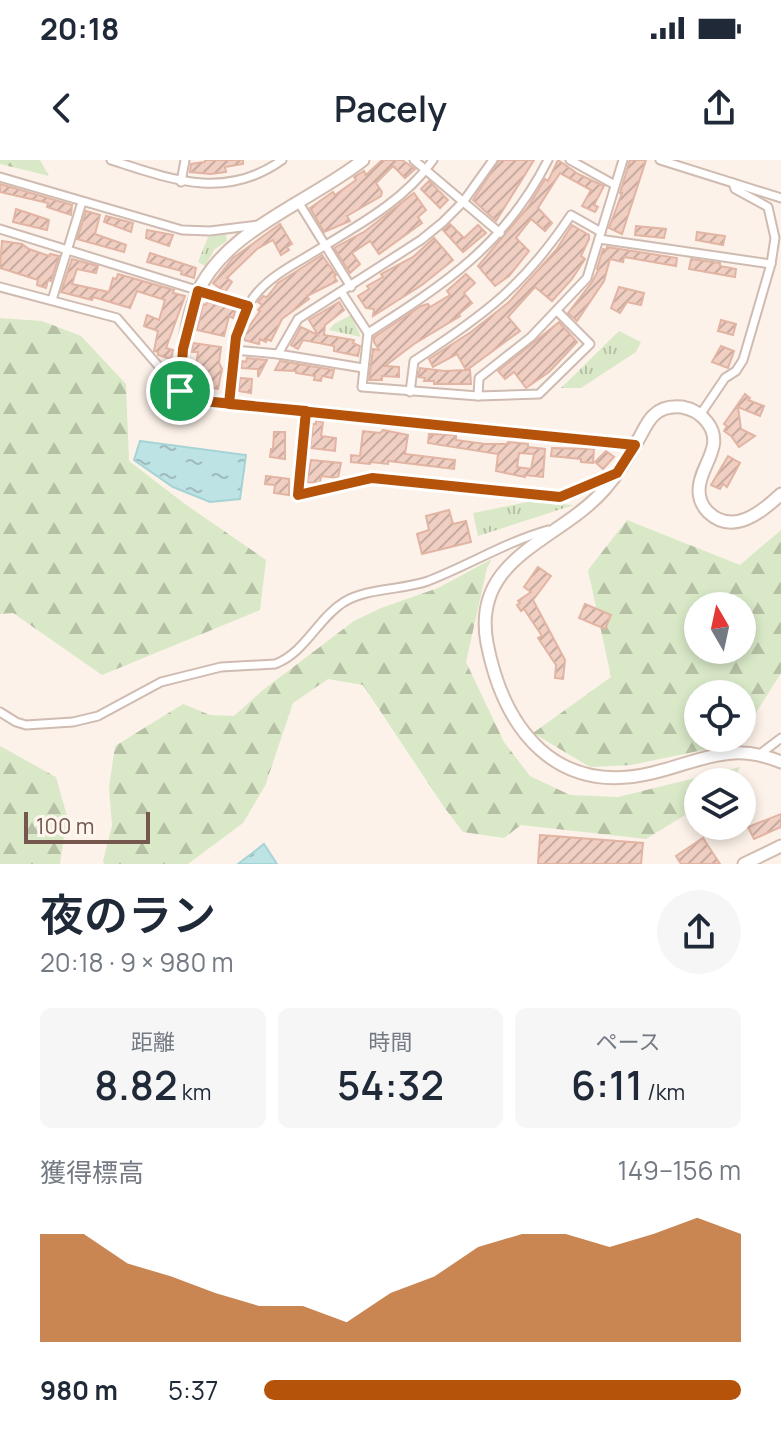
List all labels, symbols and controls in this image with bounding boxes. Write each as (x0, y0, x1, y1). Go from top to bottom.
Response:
text: 20:18 (40, 8, 119, 49)
text: Pacely (334, 84, 447, 133)
icon: back (40, 86, 84, 130)
icon: share (697, 86, 741, 130)
pin (146, 357, 214, 425)
icon: arrive (158, 369, 202, 413)
north arrow (684, 592, 756, 664)
map controls (684, 592, 756, 840)
button: locate (684, 680, 756, 752)
button: layers (684, 768, 756, 840)
scale bar (24, 808, 150, 844)
text: 100 m (36, 811, 94, 841)
text: 夜のラン (40, 884, 216, 944)
button: share (657, 890, 741, 974)
text: 20:18 · 9 × 980 m (40, 944, 234, 980)
text: 距離 (131, 1027, 175, 1057)
text: 時間 (368, 1027, 413, 1057)
text: ペース (596, 1027, 661, 1057)
text: 8.82 (94, 1057, 177, 1112)
text: 54:32 (337, 1057, 444, 1112)
text: 6:11 (571, 1057, 643, 1112)
text: km (177, 1077, 211, 1107)
text: /km (643, 1077, 685, 1107)
text: 149–156 m (618, 1152, 741, 1188)
text: 獲得標高 (40, 1154, 144, 1190)
text: 980 m (40, 1372, 118, 1408)
text: 5:37 (168, 1372, 218, 1408)

